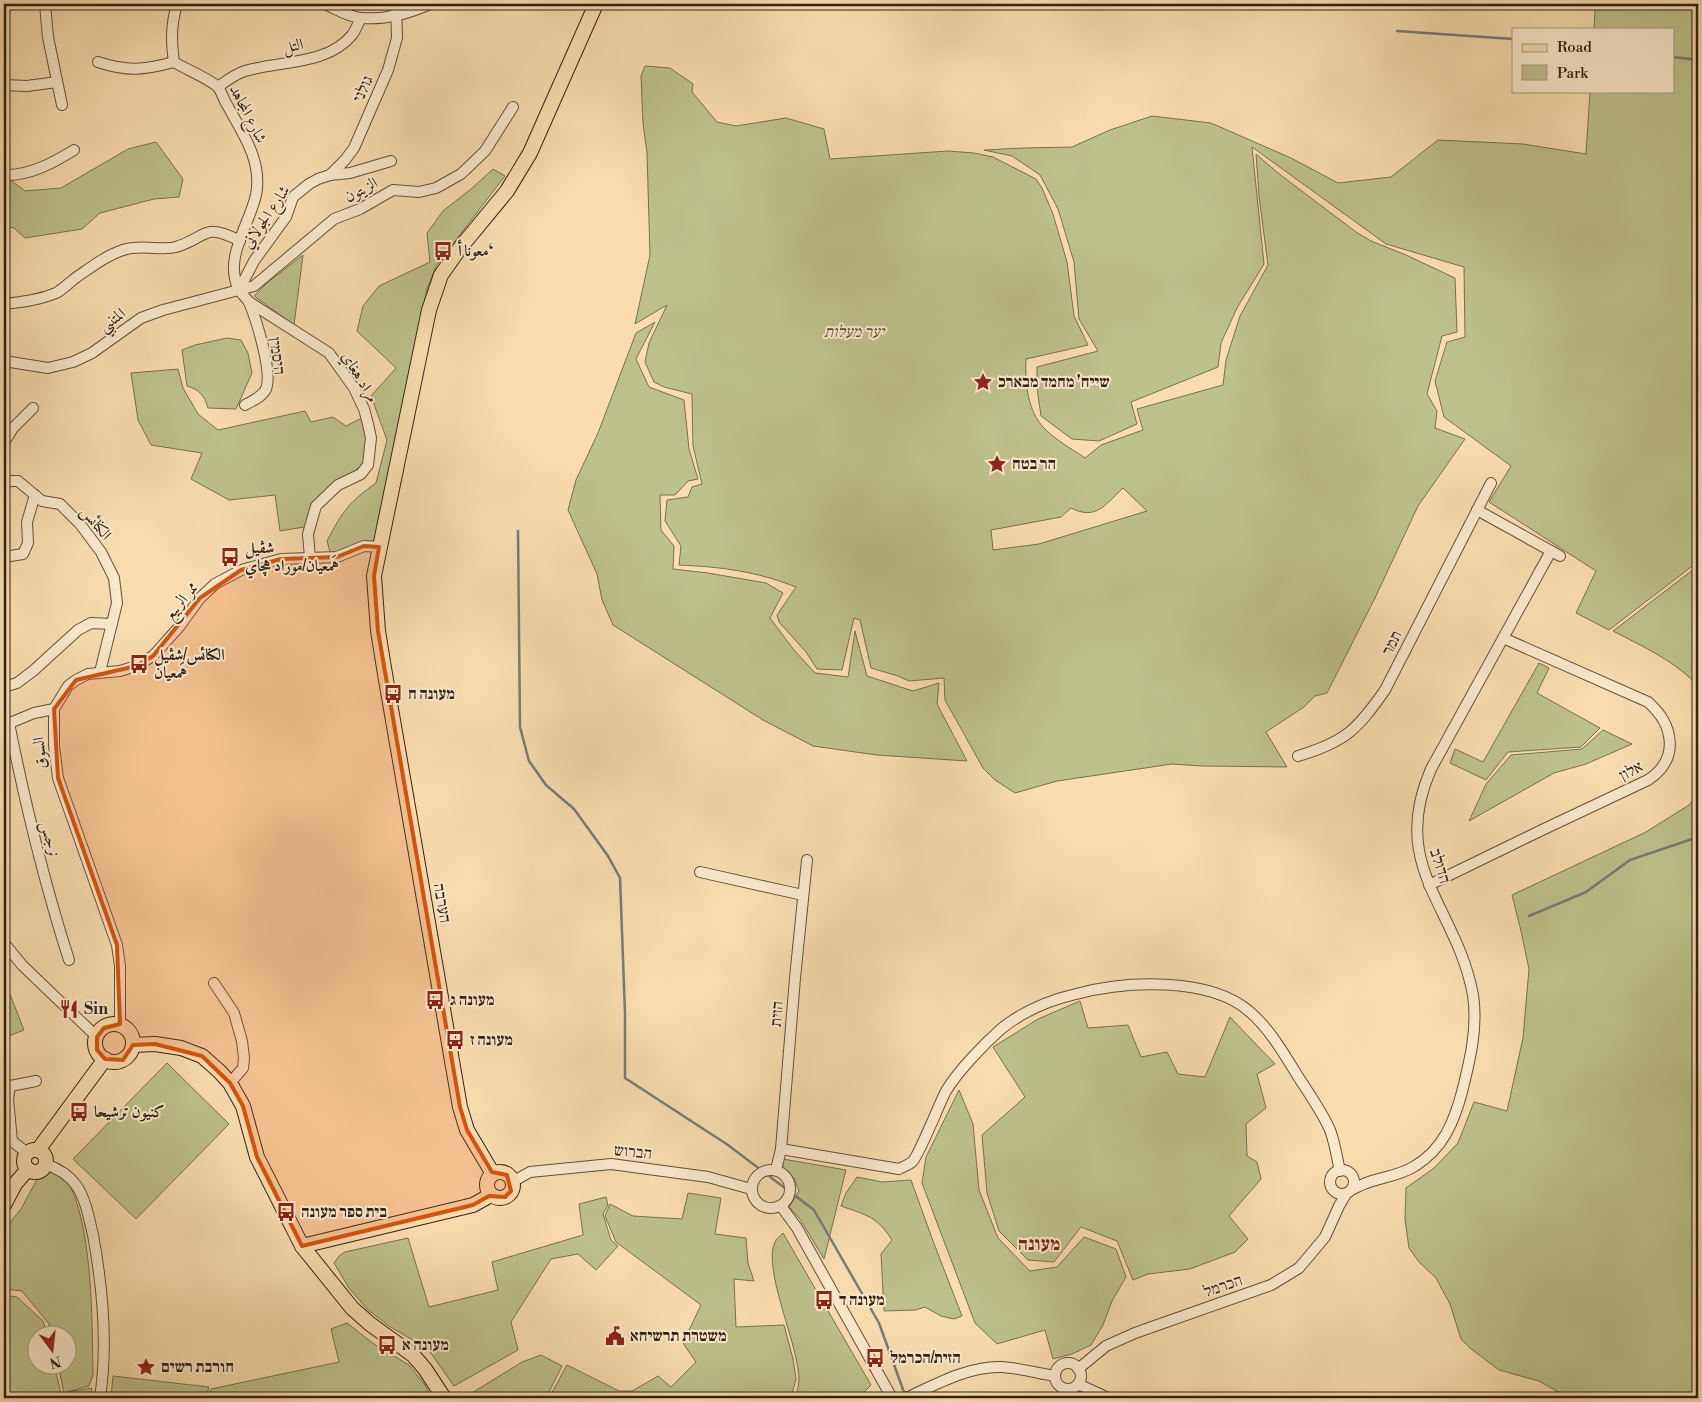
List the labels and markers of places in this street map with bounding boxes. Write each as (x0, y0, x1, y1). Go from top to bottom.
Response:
place label: معونا أ‘ (457, 239, 494, 261)
bus stop icon: معونا أ‘ (432, 240, 454, 262)
place icon: שייח' מחמד מבארכ (972, 371, 994, 393)
place label: שייח' מחמד מבארכ (998, 372, 1110, 392)
place icon: הר בטח (986, 453, 1008, 475)
place label: הר בטח (1012, 454, 1056, 474)
place label: شڤيل هَمعيان/موراد هچاي (245, 538, 339, 579)
bus stop icon: شڤيل هَمعيان/موراد هچاي (219, 546, 241, 568)
place label: الكنائس/شڤيل هَمعيان (154, 645, 225, 683)
bus stop icon: الكنائس/شڤيل هَمعيان (128, 653, 150, 675)
bus stop icon: מעונה ח (382, 683, 404, 705)
place label: מעונה ח (408, 684, 455, 704)
bus stop icon: מעונה ג (424, 989, 446, 1011)
place label: מעונה ג (450, 990, 494, 1010)
restaurant icon: Sin (58, 998, 80, 1020)
place label: Sin (84, 999, 108, 1019)
bus stop icon: מעונה ז (444, 1029, 466, 1051)
place label: מעונה ז (470, 1030, 513, 1050)
bus stop icon: كنيون ترشيحا (68, 1101, 90, 1123)
place label: كنيون ترشيحا (94, 1102, 165, 1122)
bus stop icon: בית ספר מעונה (275, 1201, 297, 1223)
place label: בית ספר מעונה (301, 1202, 387, 1222)
bus stop icon: מעונה ד (813, 1289, 835, 1311)
place label: מעונה ד (839, 1290, 885, 1310)
public building icon: משטרת תרשיחא (604, 1325, 626, 1347)
place label: משטרת תרשיחא (630, 1326, 727, 1346)
bus stop icon: מעונה א (376, 1334, 398, 1356)
place label: מעונה א (402, 1335, 449, 1355)
bus stop icon: הזית/הכרמל (864, 1347, 886, 1369)
place label: הזית/הכרמל (890, 1348, 961, 1368)
place icon: חורבת רשים (135, 1356, 157, 1378)
place label: חורבת רשים (161, 1357, 234, 1377)

